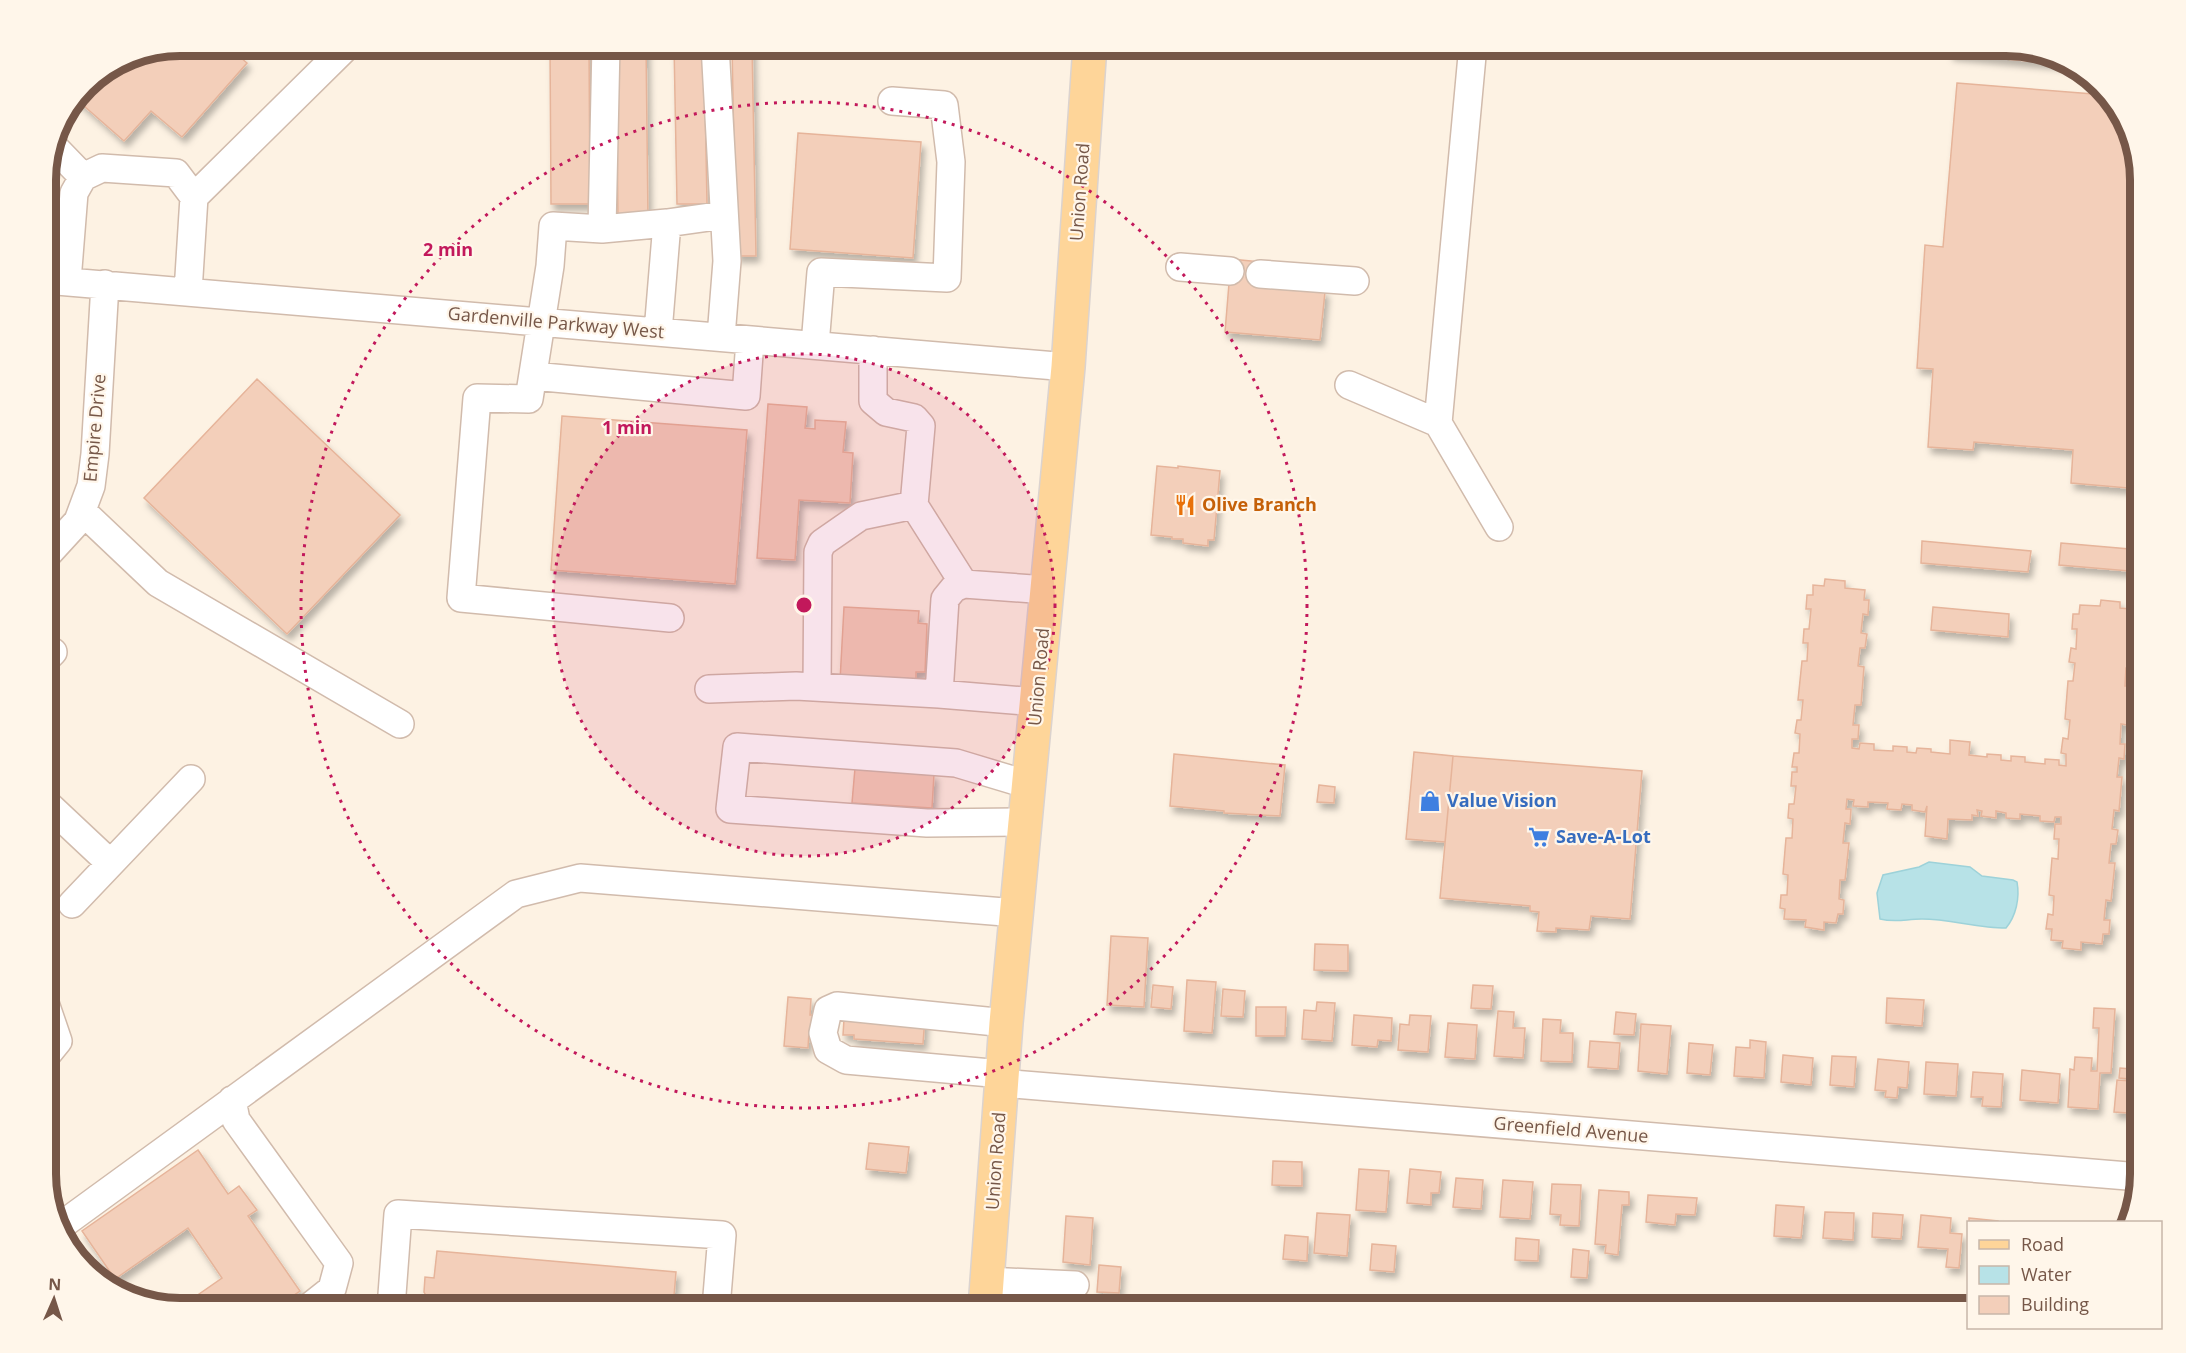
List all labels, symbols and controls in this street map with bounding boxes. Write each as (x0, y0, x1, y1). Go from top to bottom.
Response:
street label: Union Road (1064, 142, 1094, 242)
text: 2 min (423, 237, 473, 261)
street label: Gardenville Parkway West (447, 301, 665, 343)
street label: Empire Drive (77, 373, 111, 483)
text: 1 min (602, 415, 652, 439)
place label: Olive Branch (1202, 492, 1317, 516)
restaurant icon: Olive Branch (1173, 493, 1197, 517)
centre of rings (794, 595, 814, 615)
street label: Union Road (1022, 627, 1054, 727)
place label: Value Vision (1447, 788, 1557, 812)
shop icon: Value Vision (1418, 789, 1442, 813)
place label: Save-A-Lot (1556, 824, 1651, 848)
supermarket icon: Save-A-Lot (1527, 825, 1551, 849)
street label: Greenfield Avenue (1493, 1110, 1649, 1148)
street label: Union Road (980, 1111, 1010, 1211)
legend (1967, 1221, 2162, 1329)
text: Road (2021, 1232, 2064, 1256)
text: Water (2021, 1262, 2072, 1286)
north arrow (24, 1269, 84, 1329)
text: N (48, 1273, 62, 1295)
text: Building (2021, 1292, 2089, 1316)

